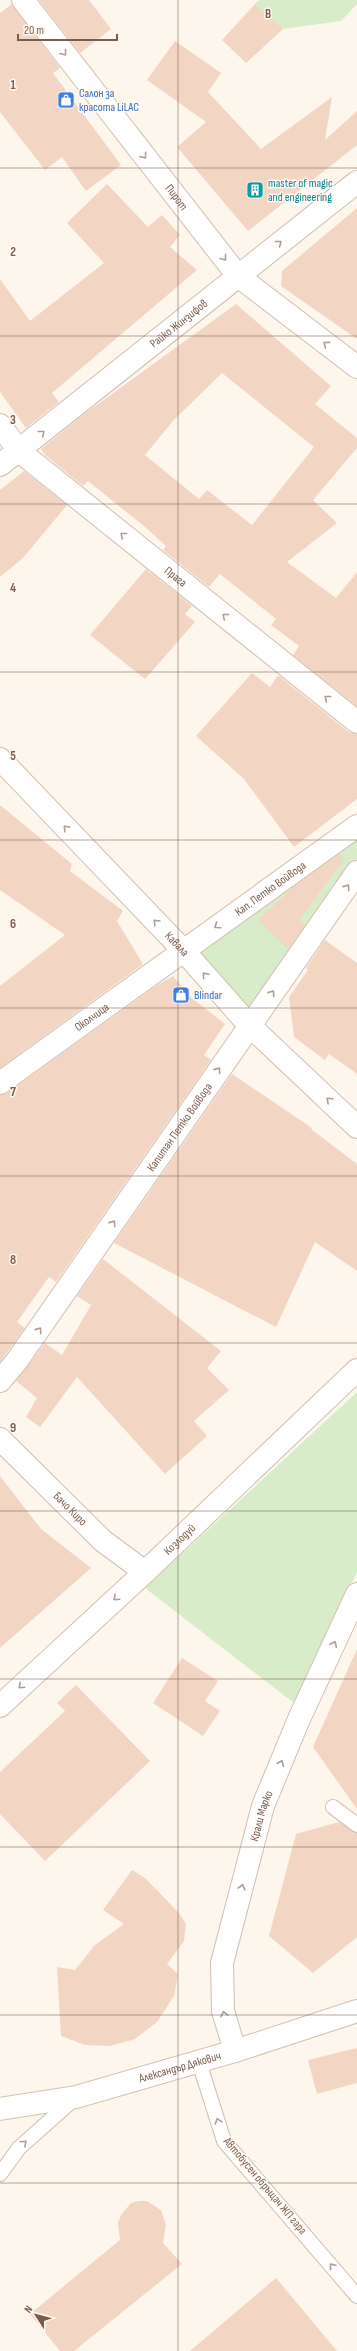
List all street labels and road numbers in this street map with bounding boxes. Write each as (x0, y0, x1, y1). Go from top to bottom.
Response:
street label: Пирот (162, 181, 192, 213)
street label: Райко Жинзифов (147, 296, 211, 351)
street label: Прага (161, 563, 190, 590)
street label: Кап. Петко Войвода (232, 858, 309, 919)
street label: Кавала (162, 928, 193, 960)
street label: Околчица (71, 999, 112, 1034)
street label: Капитан Петко Войвода (143, 1080, 216, 1174)
street label: Бачо Киро (50, 1489, 91, 1529)
street label: Козлодуй (160, 1520, 199, 1558)
street label: Крали Марко (247, 1788, 276, 1843)
street label: Александър Дякович (136, 2048, 223, 2086)
street label: Автобусен обръщач ЖП гара (219, 2134, 310, 2238)

